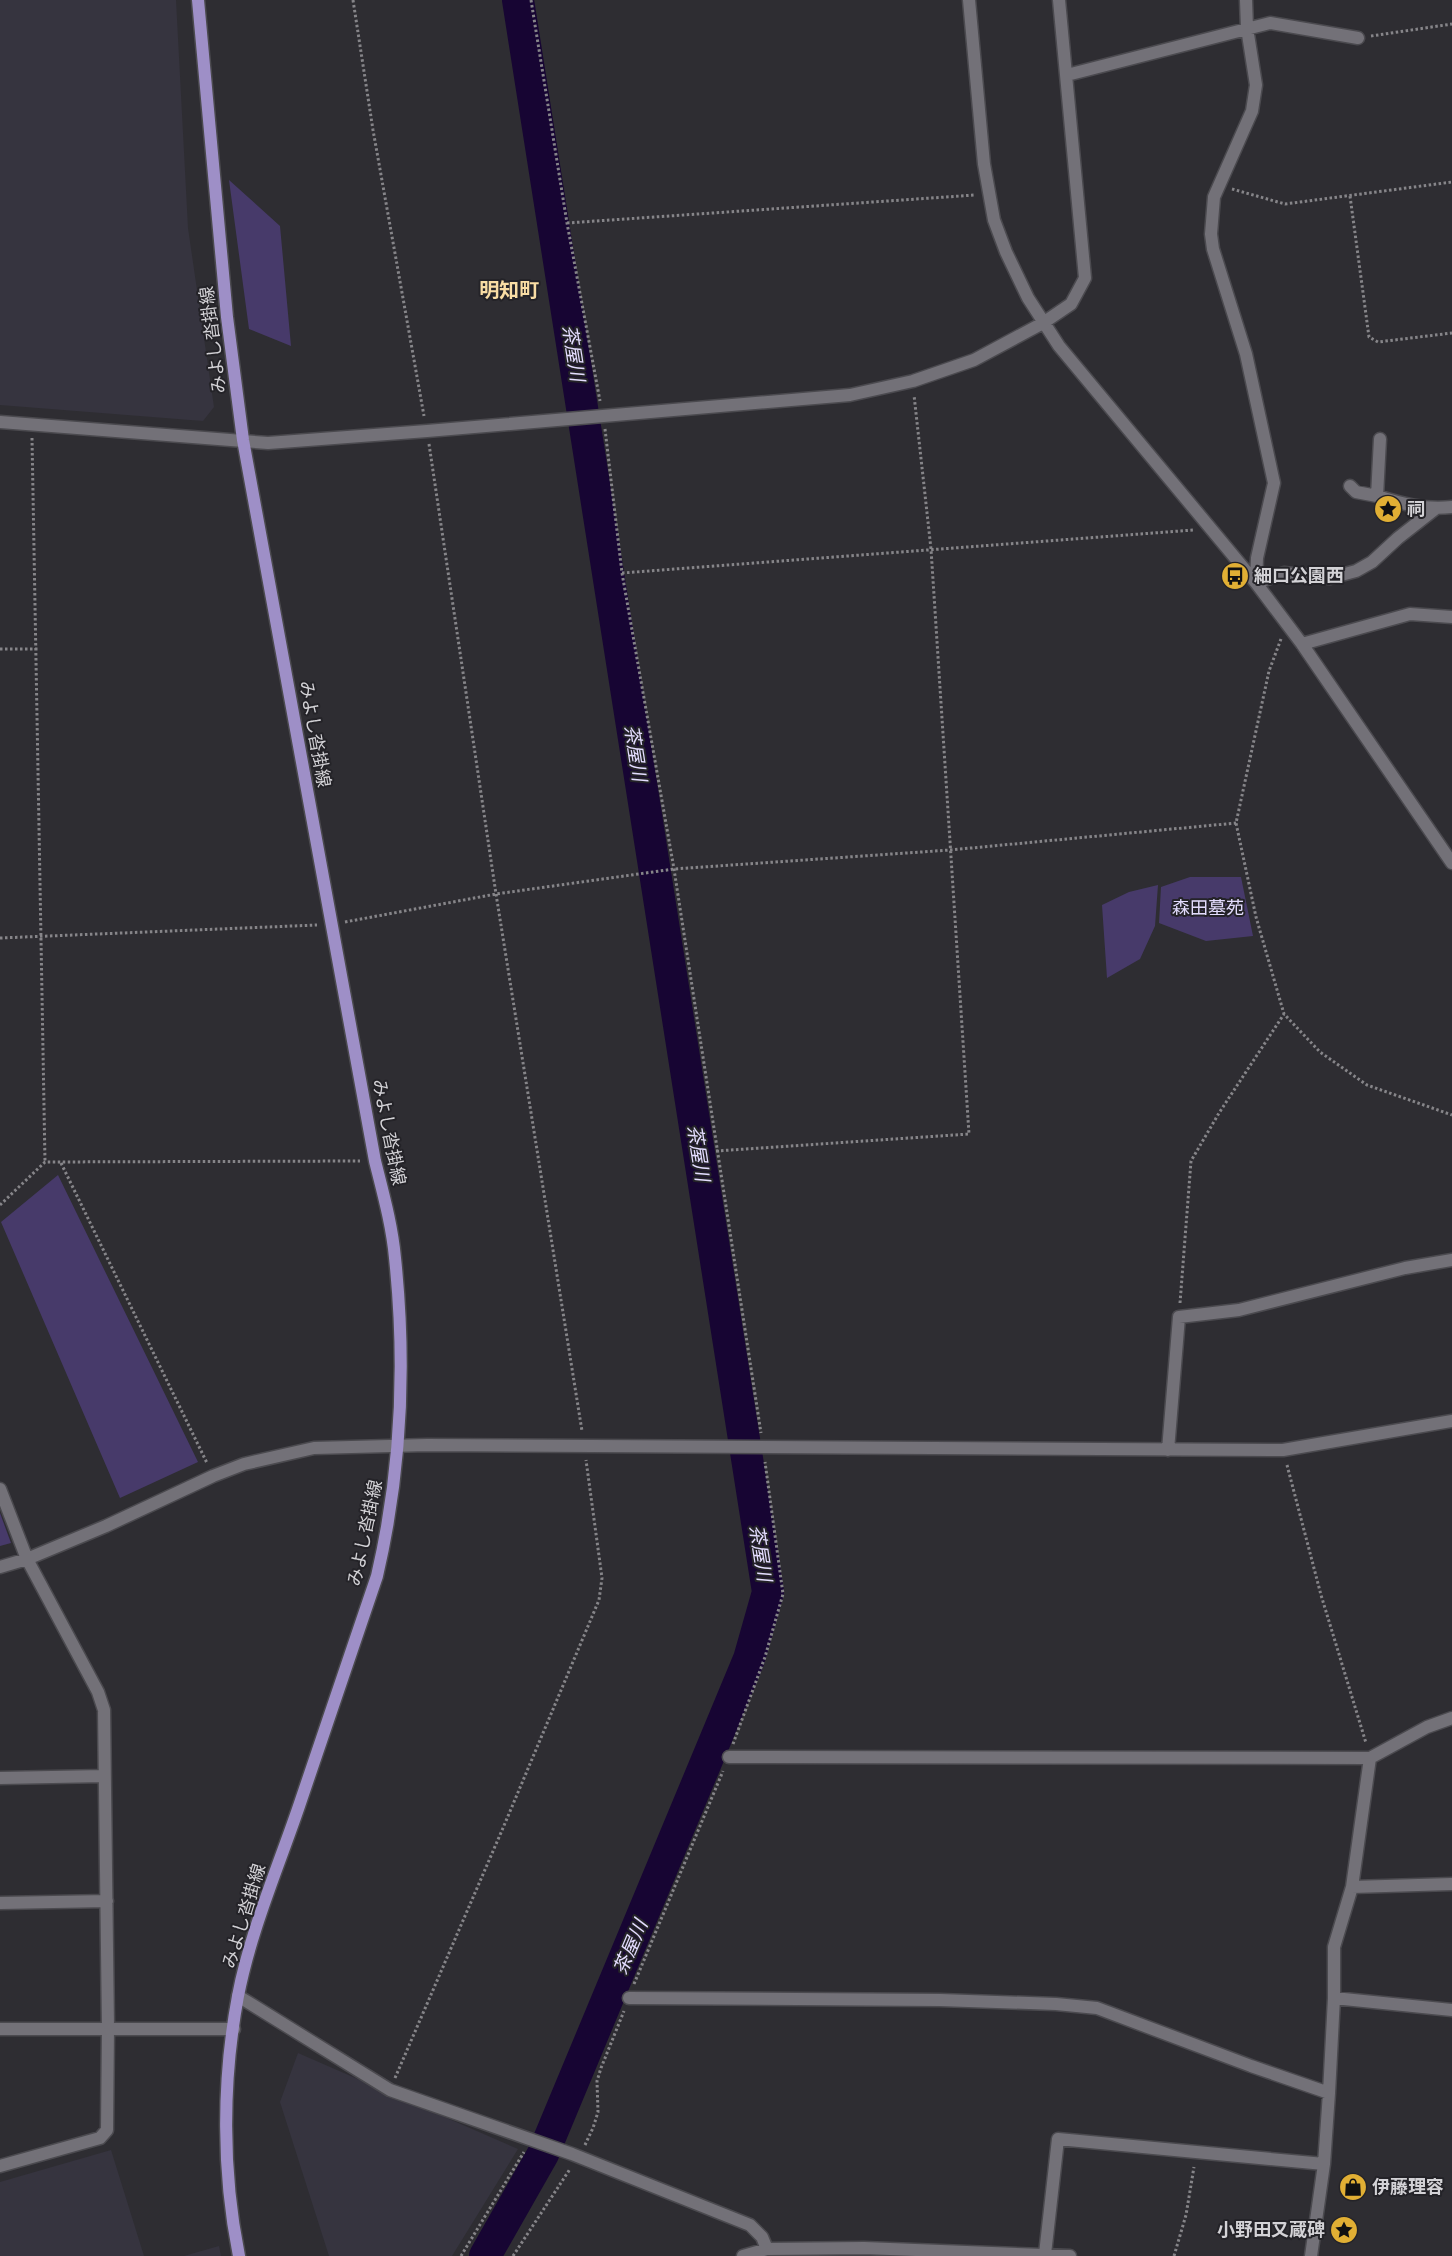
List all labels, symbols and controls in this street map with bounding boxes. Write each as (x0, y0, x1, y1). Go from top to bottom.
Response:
district label: 明知町 (479, 278, 539, 302)
street label: みよし沓掛線 (196, 285, 230, 395)
water label: 茶屋川 (558, 323, 590, 385)
place icon: 祠 (1373, 494, 1403, 524)
place label: 祠 (1407, 498, 1425, 519)
bus stop icon: 細口公園西 (1220, 561, 1250, 591)
place label: 細口公園西 (1254, 565, 1344, 586)
street label: みよし沓掛線 (296, 679, 335, 789)
water label: 茶屋川 (620, 723, 652, 785)
park label: 森田墓苑 (1172, 897, 1244, 918)
street label: みよし沓掛線 (369, 1077, 410, 1187)
water label: 茶屋川 (683, 1123, 715, 1185)
street label: みよし沓掛線 (343, 1478, 386, 1588)
water label: 茶屋川 (745, 1523, 777, 1585)
street label: みよし沓掛線 (218, 1861, 269, 1971)
water label: 茶屋川 (609, 1915, 653, 1978)
shop icon: 伊藤理容 (1338, 2172, 1368, 2202)
place label: 伊藤理容 (1372, 2176, 1444, 2197)
place icon: 小野田又蔵碑 (1329, 2215, 1359, 2245)
place label: 小野田又蔵碑 (1217, 2219, 1325, 2240)

